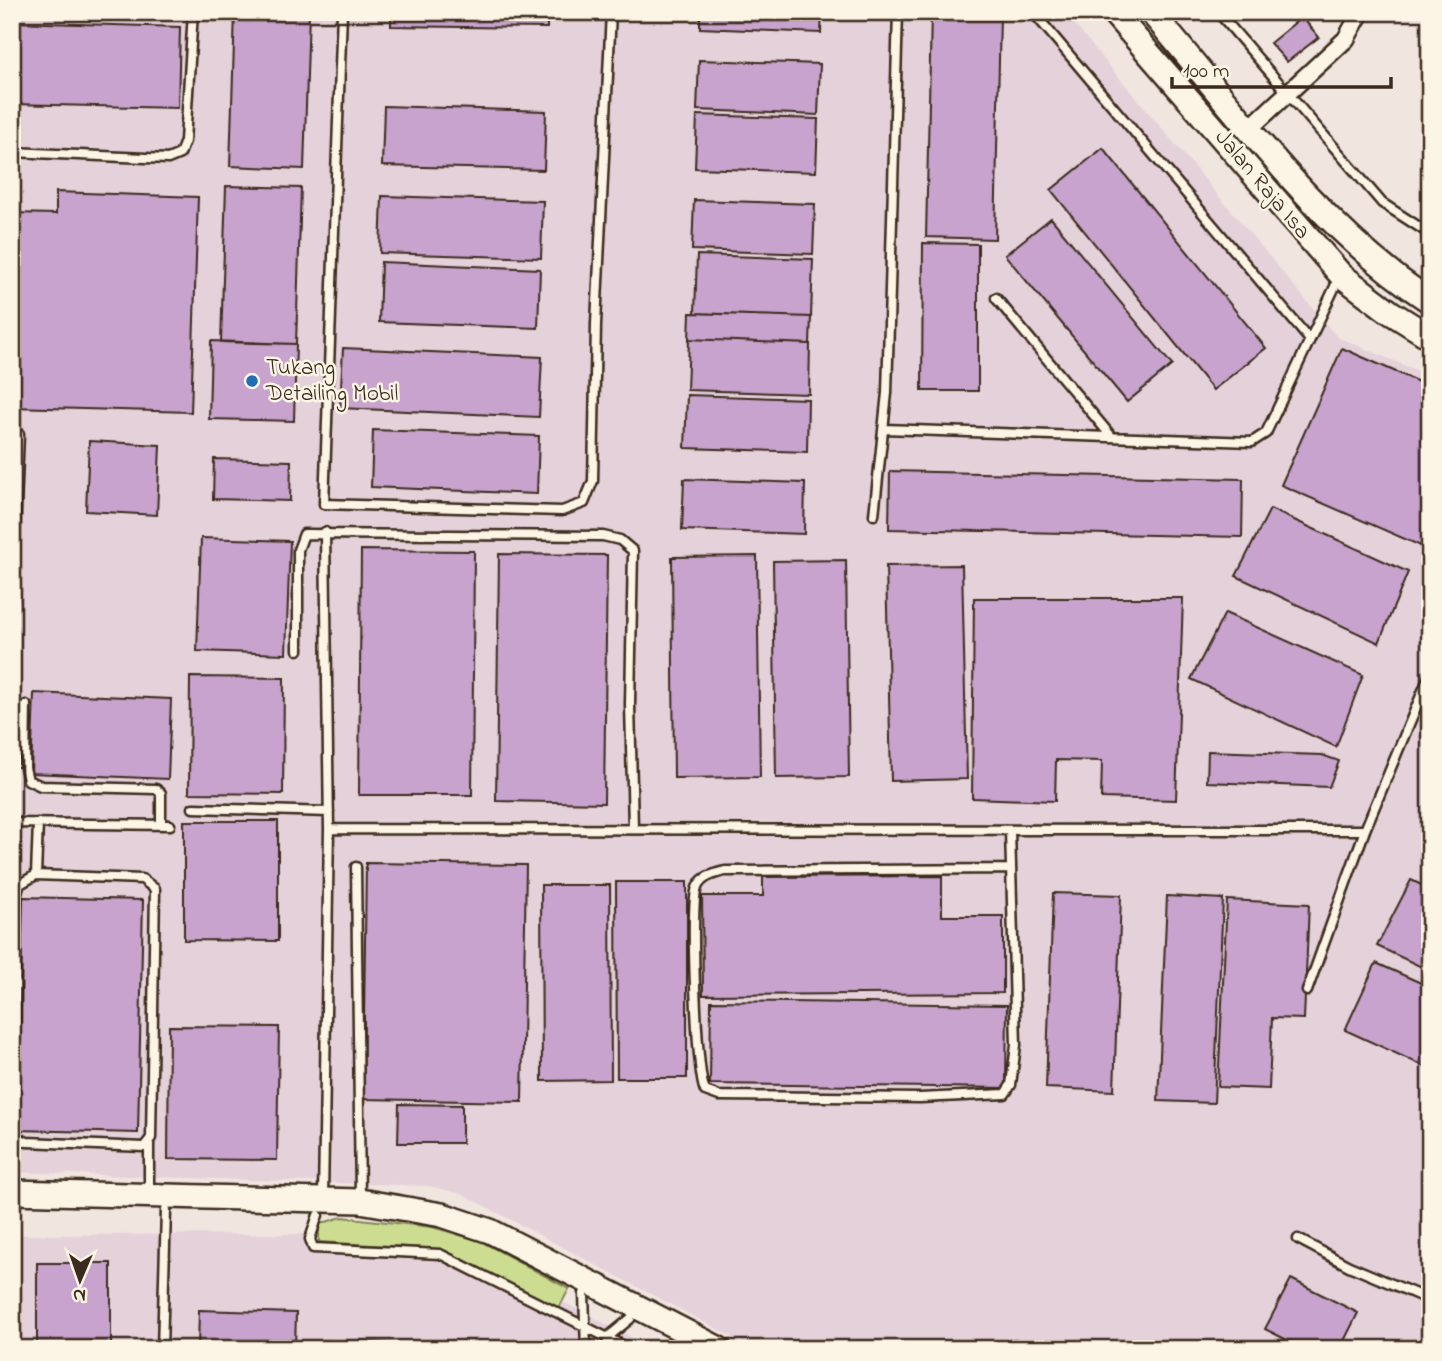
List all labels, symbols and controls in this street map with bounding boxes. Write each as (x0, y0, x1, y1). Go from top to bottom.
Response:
scale bar (1172, 46, 1391, 90)
text: 100 m (1183, 57, 1229, 87)
street label: Jalan Raja Isa (1206, 123, 1318, 247)
place label: Tukang Detailing Mobil (265, 352, 398, 412)
marker: Tukang Detailing Mobil (244, 373, 260, 389)
north arrow (46, 1246, 116, 1316)
text: N (72, 1281, 86, 1308)

